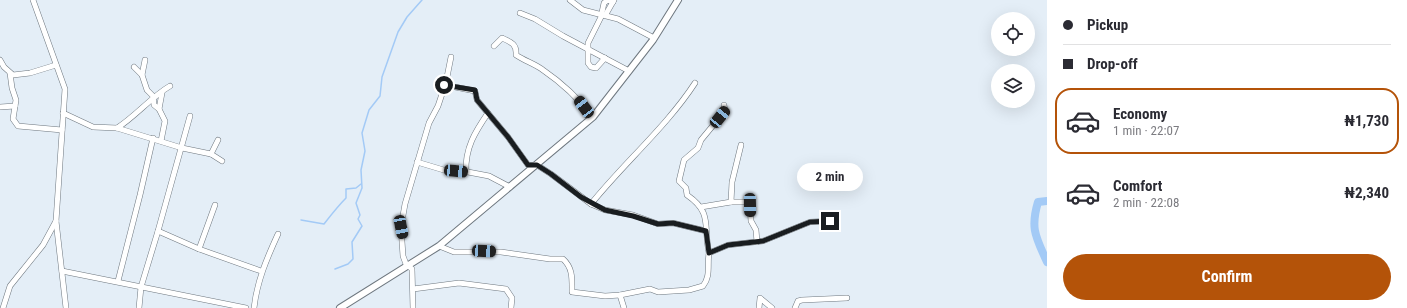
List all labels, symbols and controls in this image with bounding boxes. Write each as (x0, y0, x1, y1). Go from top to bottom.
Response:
map controls (991, 12, 1035, 108)
button: locate (991, 12, 1035, 56)
text: Pickup (1087, 16, 1128, 34)
text: Drop-off (1087, 55, 1138, 73)
button: layers (991, 64, 1035, 108)
route start (435, 76, 453, 94)
car (572, 94, 596, 120)
icon: car (1065, 103, 1101, 139)
car (708, 104, 732, 130)
text: Economy (1113, 105, 1167, 123)
text: ₦1,730 (1344, 112, 1389, 130)
text: 1 min · 22:07 (1113, 123, 1179, 138)
callout: 2 min (797, 163, 863, 191)
car (444, 164, 468, 178)
text: 2 min (816, 169, 844, 184)
icon: car (1065, 175, 1101, 211)
text: Comfort (1113, 177, 1162, 195)
text: ₦2,340 (1344, 184, 1389, 202)
car (744, 193, 756, 217)
text: 2 min · 22:08 (1113, 195, 1179, 210)
route end (821, 212, 839, 230)
car (393, 214, 409, 240)
car (472, 244, 496, 258)
button: Confirm (1063, 254, 1391, 300)

